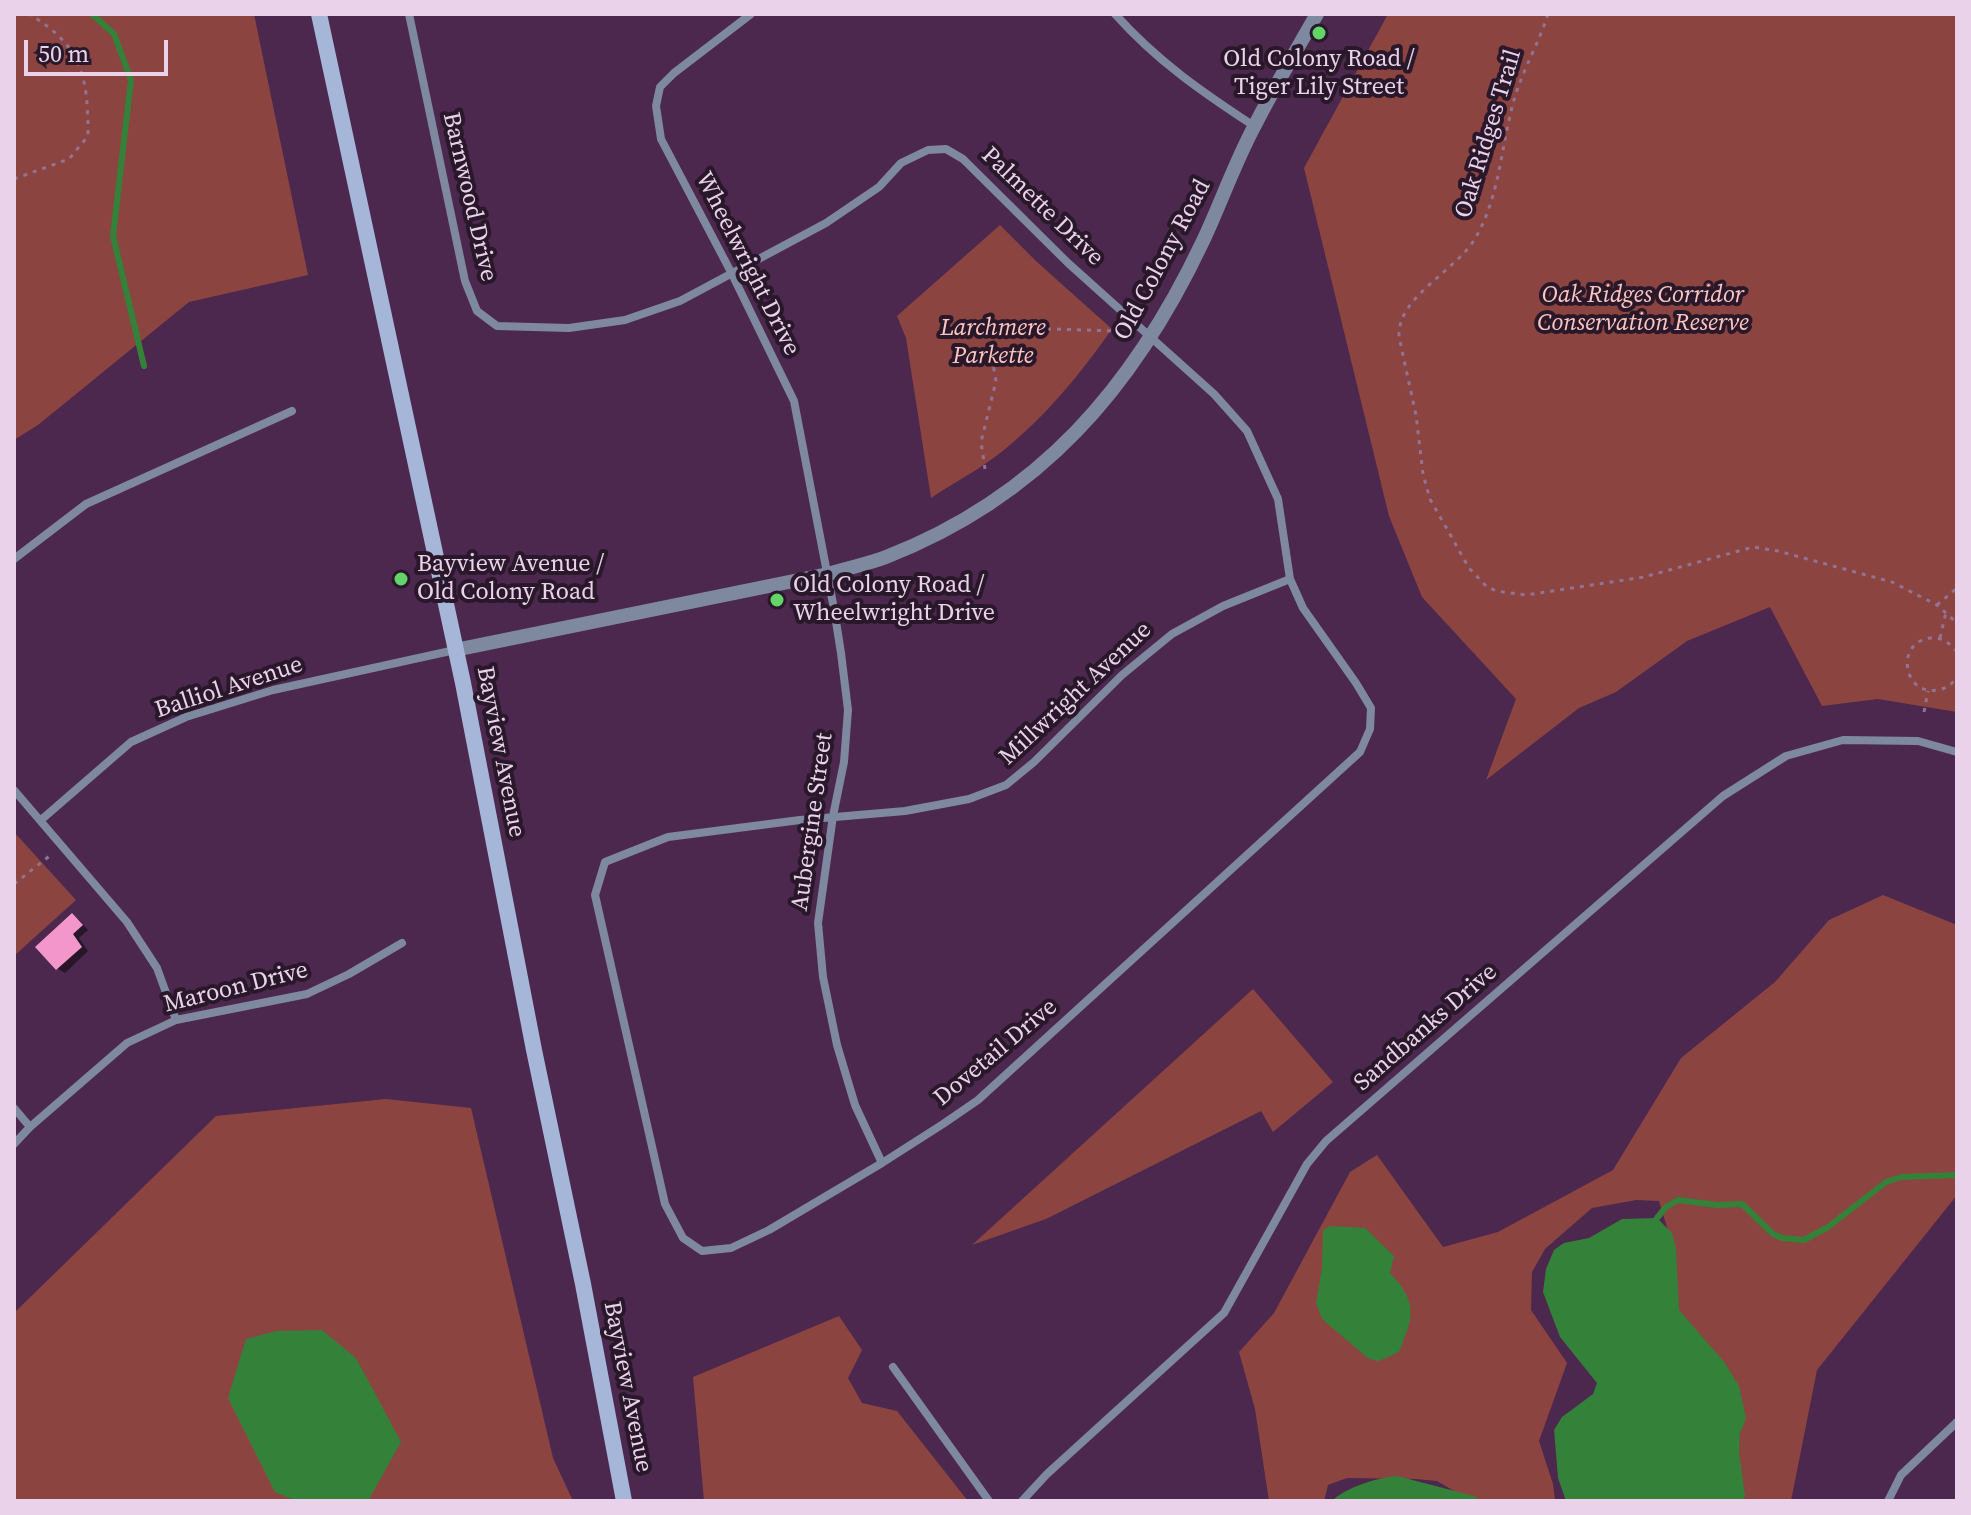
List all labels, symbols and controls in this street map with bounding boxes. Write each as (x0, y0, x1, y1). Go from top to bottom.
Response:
scale bar (28, 24, 172, 74)
marker: Old Colony Road / Tiger Lily Street (1310, 24, 1328, 42)
text: 50 m (38, 37, 89, 70)
place label: Old Colony Road / Tiger Lily Street (1223, 46, 1415, 102)
street label: Oak Ridges Trail (1450, 46, 1528, 222)
street label: Barnwood Drive (436, 110, 502, 284)
street label: Palmette Drive (975, 141, 1109, 273)
street label: Wheelwright Drive (688, 167, 806, 361)
street label: Old Colony Road (1109, 175, 1217, 345)
park label: Oak Ridges Corridor Conservation Reserve (1537, 282, 1749, 338)
park label: Larchmere Parkette (940, 315, 1046, 371)
place label: Bayview Avenue / Old Colony Road (417, 551, 604, 607)
marker: Bayview Avenue / Old Colony Road (392, 570, 410, 588)
place label: Old Colony Road / Wheelwright Drive (793, 572, 995, 628)
marker: Old Colony Road / Wheelwright Drive (768, 591, 786, 609)
street label: Millwright Avenue (994, 616, 1158, 772)
street label: Balliol Avenue (152, 651, 306, 725)
street label: Bayview Avenue (469, 664, 531, 840)
street label: Aubergine Street (786, 731, 840, 913)
street label: Maroon Drive (161, 956, 311, 1020)
street label: Sandbanks Drive (1349, 958, 1503, 1098)
street label: Dovetail Drive (929, 993, 1063, 1113)
street label: Bayview Avenue (596, 1299, 658, 1475)

